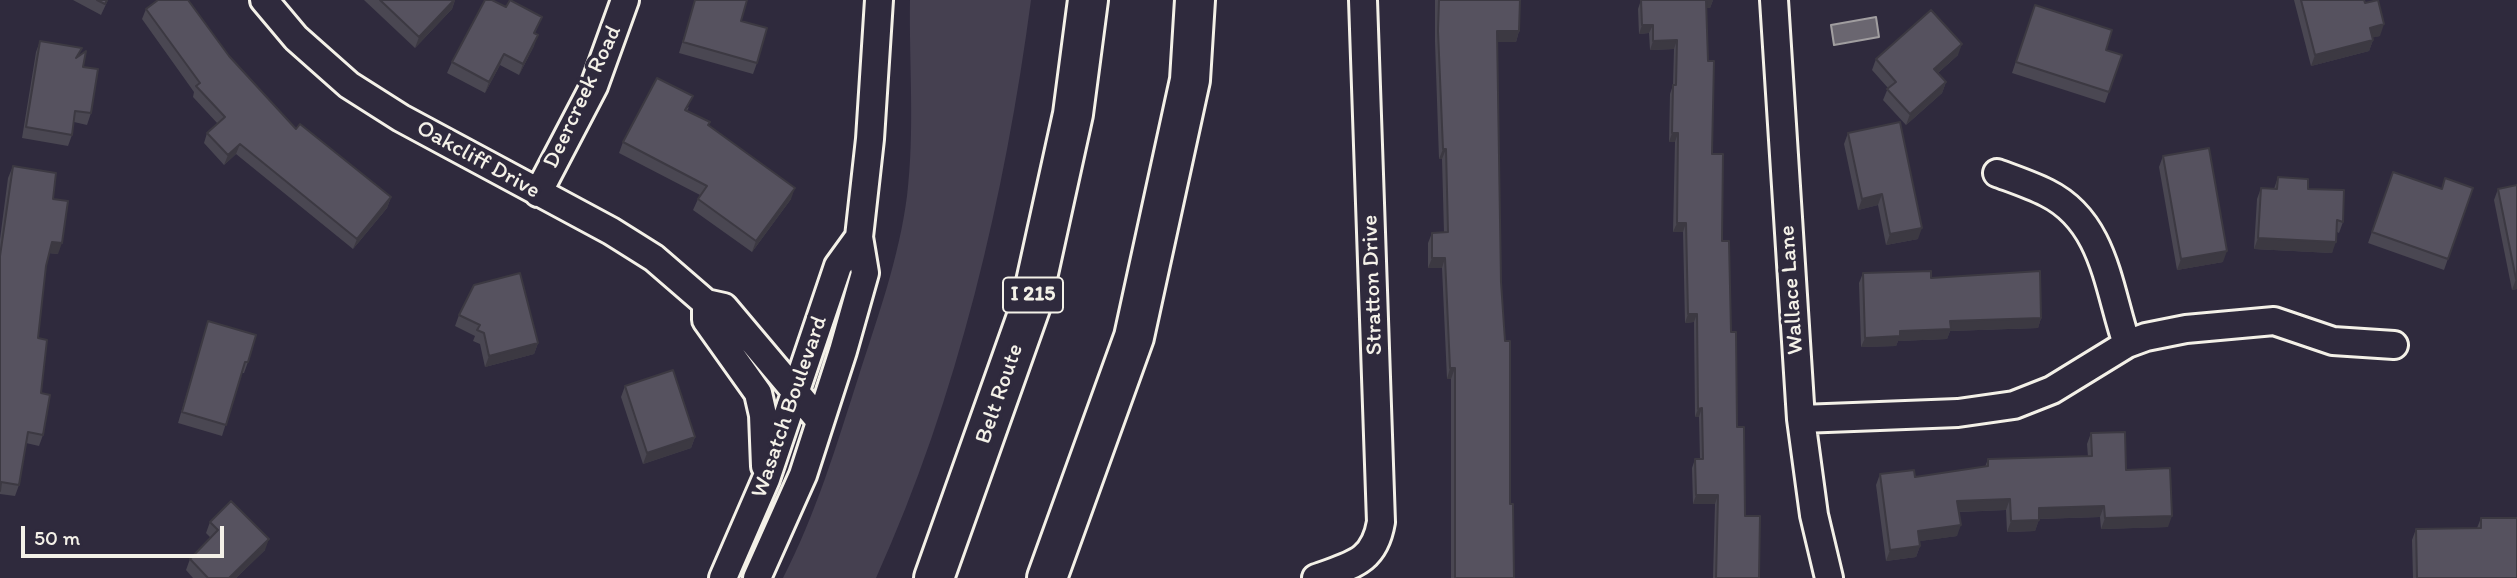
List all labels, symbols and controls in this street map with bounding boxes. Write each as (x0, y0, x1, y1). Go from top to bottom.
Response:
street label: Deercreek Road (538, 21, 628, 173)
street label: Oakcliff Drive (411, 115, 545, 205)
street label: Stratton Drive (1357, 214, 1389, 356)
street label: Wallace Lane (1774, 224, 1810, 356)
road number: I 215 (1003, 278, 1063, 312)
street label: Wasatch Boulevard (746, 312, 834, 502)
street label: Belt Route (970, 340, 1030, 448)
scale bar (24, 512, 228, 556)
text: 50 m (34, 525, 80, 550)

